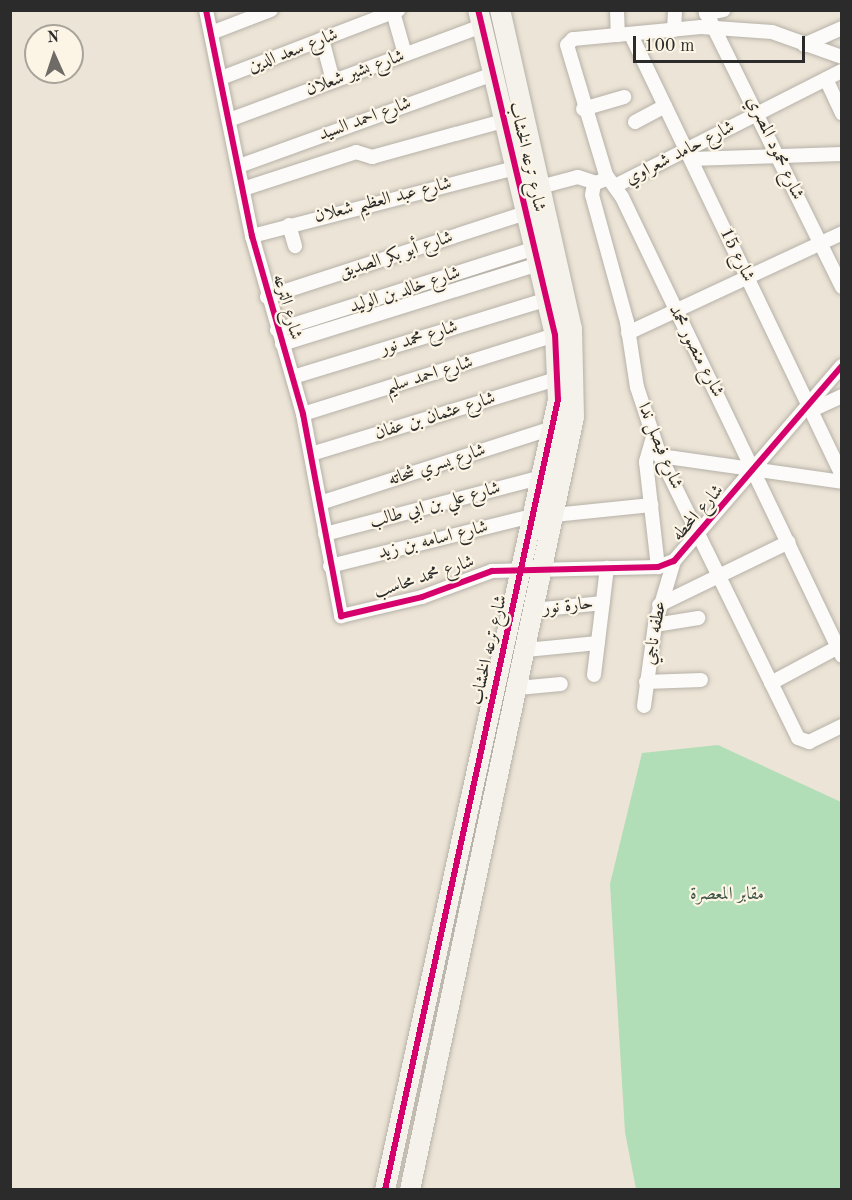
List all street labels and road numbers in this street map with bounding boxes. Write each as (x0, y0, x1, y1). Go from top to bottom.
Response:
street label: شارع سعد الدين (245, 24, 341, 78)
street label: شارع بشير شعلان (303, 45, 407, 101)
street label: شارع احمد السيد (316, 92, 414, 146)
street label: شارع محمود المصري (742, 93, 808, 203)
street label: شارع ترعه الخشاب (504, 100, 550, 214)
street label: شارع حامد شعراوي (622, 116, 738, 190)
street label: شارع عبد العظيم شعلان (312, 172, 454, 228)
street label: شارع 15 (715, 225, 759, 285)
street label: شارع أبو بكر الصديق (336, 226, 456, 284)
street label: شارع خالد بن الوليد (347, 262, 463, 318)
street label: شارع الترعه (267, 272, 307, 342)
street label: شارع منصور محمد (664, 301, 728, 401)
street label: شارع محمد نور (378, 316, 460, 360)
street label: شارع احمد سليم (382, 351, 476, 399)
street label: شارع عثمان بن عفان (372, 387, 498, 445)
street label: شارع فيصل ندا (633, 400, 687, 492)
street label: شارع يسري شحاته (386, 439, 488, 491)
street label: شارع علي بن ابي طالب (367, 477, 503, 533)
street label: شارع المحطه (667, 480, 729, 546)
street label: شارع اسامه بن زيد (376, 516, 490, 564)
street label: شارع محمد محاسب (371, 551, 477, 603)
street label: شارع ترعه الخشاب (466, 593, 512, 707)
street label: حارة نور (542, 593, 594, 619)
street label: عطفه ناجي (639, 599, 671, 667)

